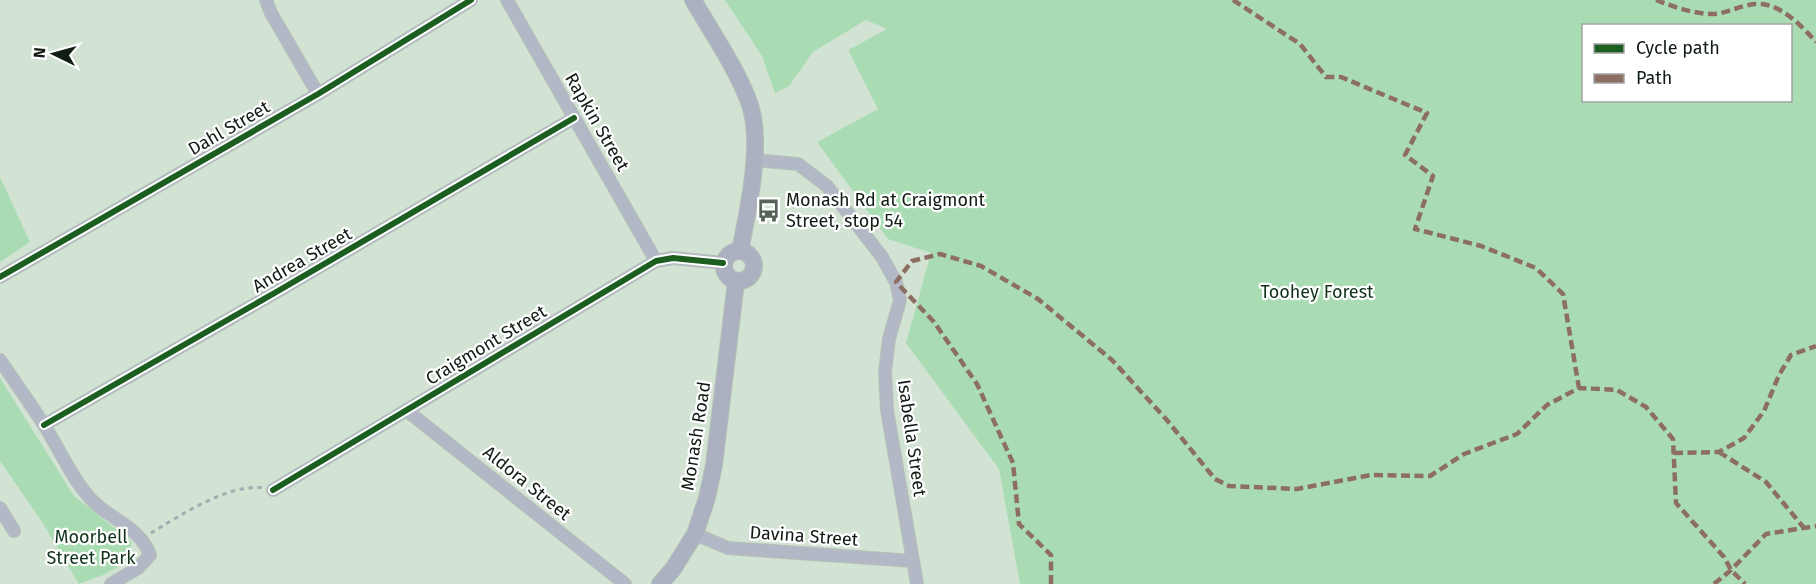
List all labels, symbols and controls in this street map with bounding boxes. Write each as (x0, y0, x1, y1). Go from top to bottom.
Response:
north arrow (24, 24, 84, 84)
legend (1582, 24, 1792, 102)
text: Cycle path (1636, 37, 1720, 59)
text: N (30, 47, 49, 59)
text: Path (1636, 67, 1672, 89)
street label: Rapkin Street (560, 69, 634, 175)
street label: Dahl Street (184, 96, 274, 160)
place label: Monash Rd at Craigmont Street, stop 54 (786, 189, 985, 232)
bus stop icon: Monash Rd at Craigmont Street, stop 54 (755, 197, 781, 223)
street label: Andrea Street (248, 222, 356, 297)
park label: Toohey Forest (1260, 281, 1374, 303)
street label: Craigmont Street (422, 300, 551, 390)
street label: Isabella Street (893, 378, 931, 498)
street label: Monash Road (677, 380, 715, 492)
street label: Aldora Street (479, 441, 576, 525)
street label: Davina Street (749, 521, 860, 551)
park label: Moorbell Street Park (46, 526, 136, 569)

